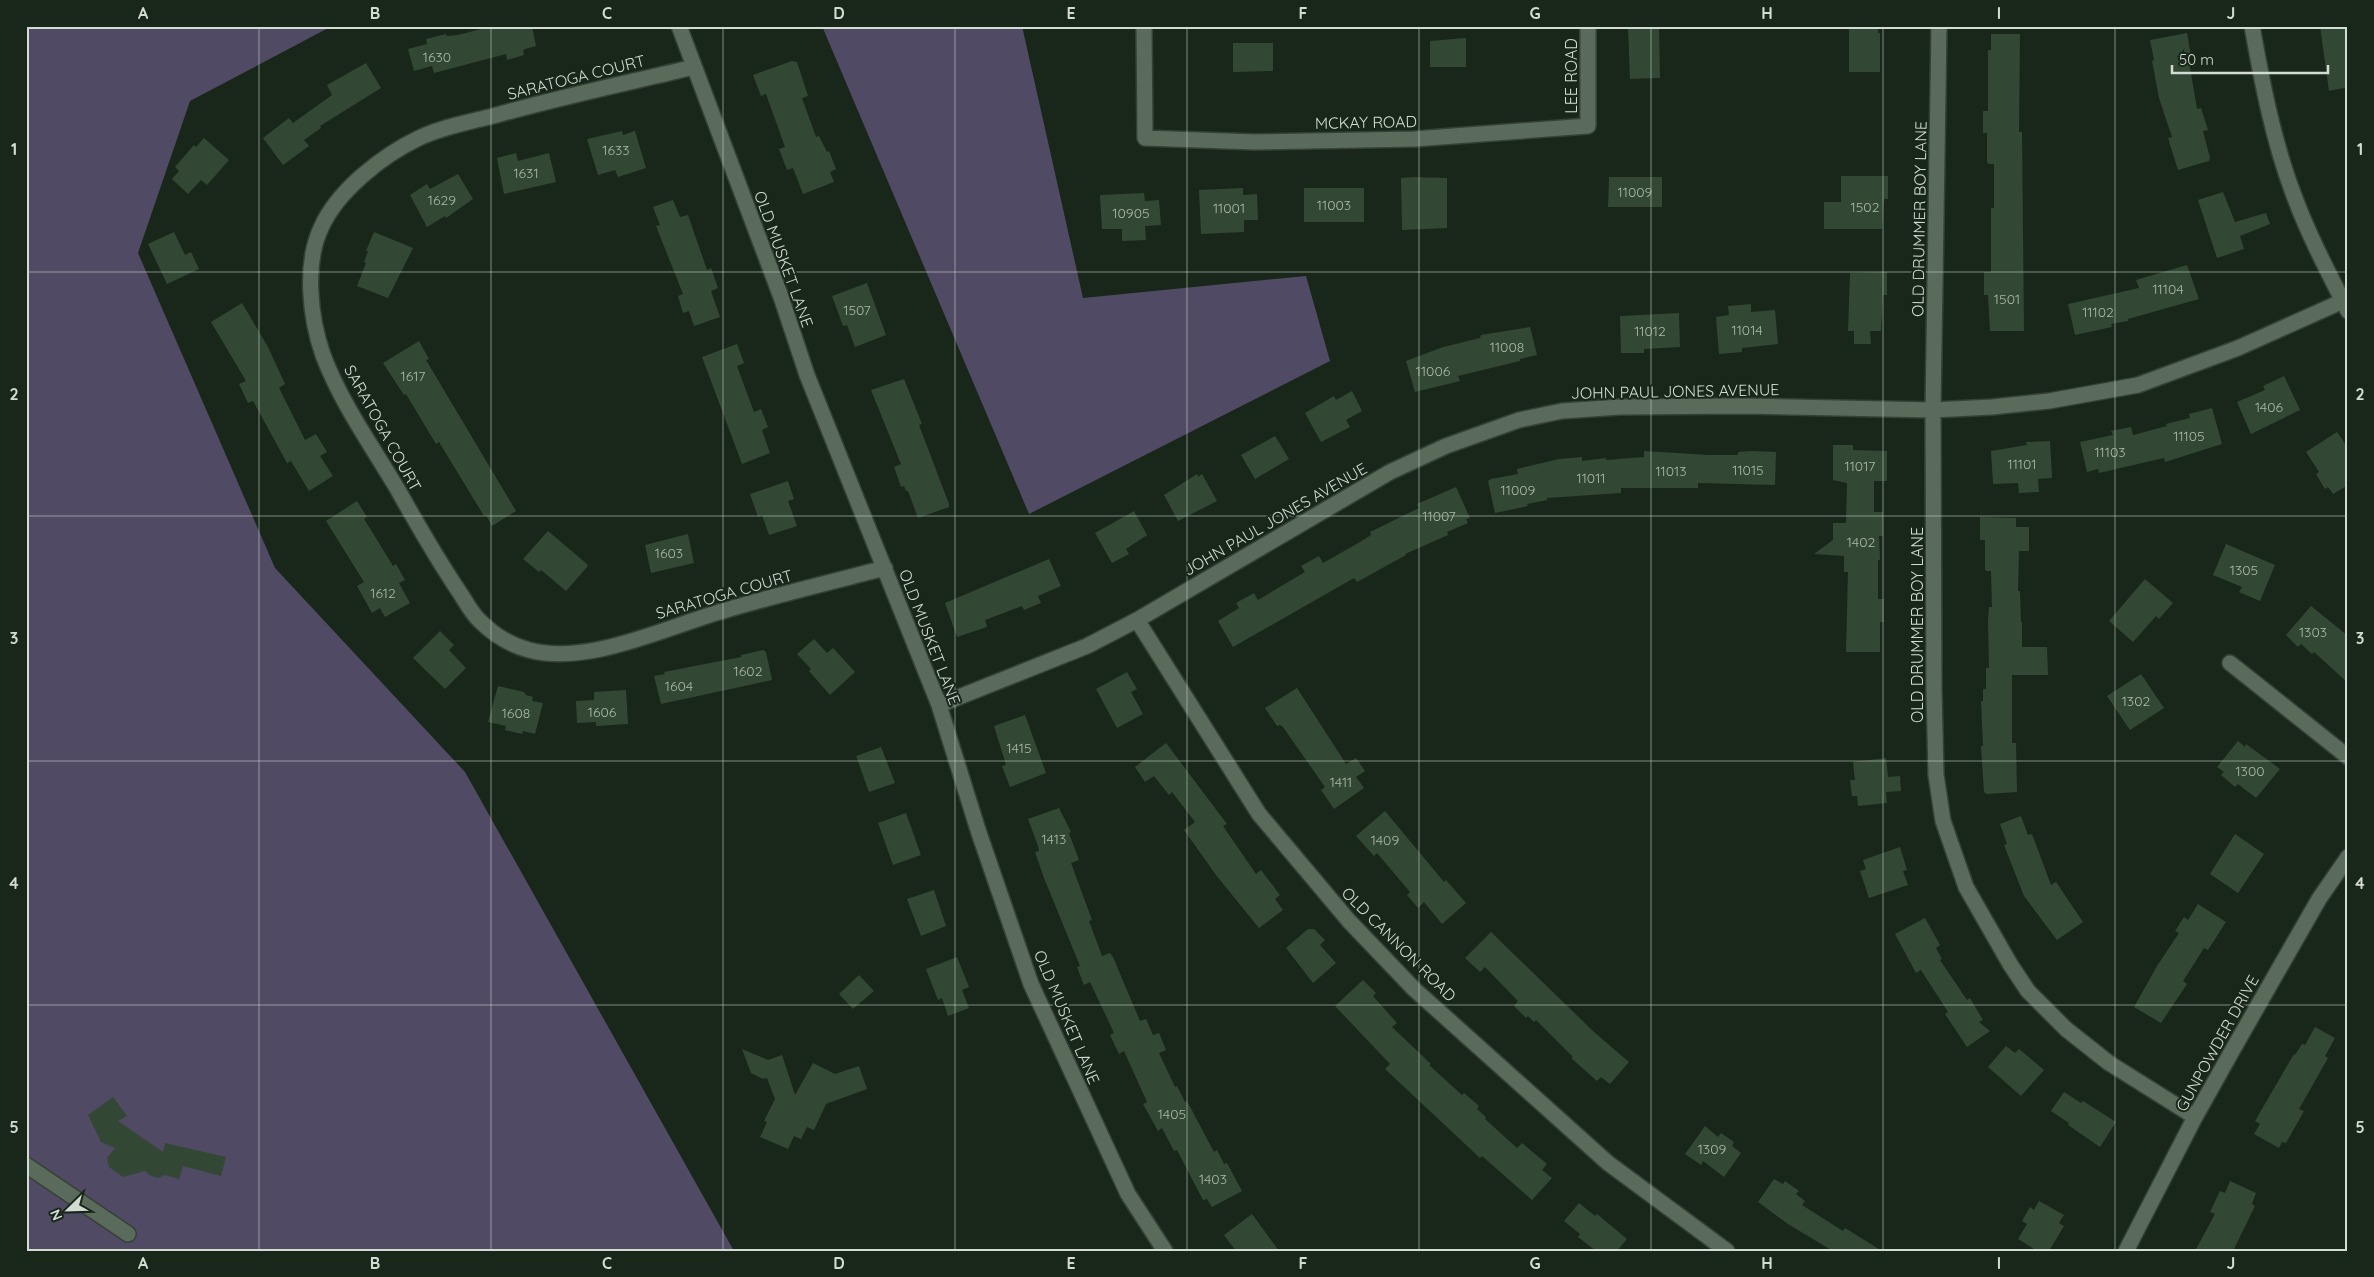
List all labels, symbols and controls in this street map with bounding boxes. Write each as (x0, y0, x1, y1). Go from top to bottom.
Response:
text: A (138, 3, 149, 23)
text: B (370, 3, 380, 23)
text: C (602, 3, 612, 23)
text: D (833, 3, 845, 23)
text: E (1066, 3, 1076, 23)
text: F (1299, 3, 1308, 23)
text: G (1529, 3, 1541, 23)
text: H (1761, 3, 1773, 23)
text: I (1997, 3, 2001, 23)
text: J (2227, 3, 2235, 23)
street label: LEE ROAD (1561, 38, 1581, 114)
scale bar (2172, 42, 2328, 74)
house number: 1630 (423, 48, 451, 66)
street label: SARATOGA COURT (505, 50, 647, 104)
text: 50 m (2179, 50, 2214, 69)
street label: MCKAY ROAD (1315, 111, 1417, 133)
street label: OLD DRUMMER BOY LANE (1907, 121, 1931, 317)
text: 1 (11, 139, 17, 159)
text: 1 (2357, 139, 2363, 159)
house number: 1633 (602, 141, 630, 159)
house number: 1631 (513, 164, 539, 182)
house number: 11009 (1618, 183, 1653, 201)
street label: OLD MUSKET LANE (750, 188, 818, 330)
house number: 1629 (428, 191, 456, 209)
house number: 11003 (1317, 196, 1351, 214)
house number: 1502 (1851, 198, 1880, 216)
house number: 11001 (1213, 199, 1245, 217)
house number: 10905 (1112, 204, 1150, 222)
house number: 11104 (2152, 280, 2184, 298)
house number: 1501 (1994, 290, 2020, 308)
house number: 1507 (843, 301, 871, 319)
house number: 11102 (2082, 303, 2114, 321)
house number: 11014 (1731, 321, 1763, 339)
house number: 11012 (1634, 322, 1666, 340)
house number: 11008 (1490, 338, 1524, 356)
street label: SARATOGA COURT (340, 361, 426, 495)
house number: 11006 (1416, 362, 1451, 380)
house number: 1617 (400, 367, 426, 385)
street label: JOHN PAUL JONES AVENUE (1571, 379, 1779, 403)
text: 2 (9, 384, 19, 404)
text: 2 (2355, 384, 2365, 404)
house number: 1406 (2255, 398, 2284, 416)
house number: 11105 (2173, 427, 2205, 445)
house number: 11103 (2094, 443, 2126, 461)
house number: 11101 (2007, 455, 2037, 473)
house number: 11017 (1844, 457, 1876, 475)
street label: JOHN PAUL JONES AVENUE (1180, 458, 1370, 580)
house number: 11015 (1732, 461, 1764, 479)
house number: 11013 (1655, 462, 1687, 480)
house number: 11011 (1576, 469, 1606, 487)
house number: 11009 (1501, 481, 1536, 499)
house number: 11007 (1422, 507, 1456, 525)
street label: OLD DRUMMER BOY LANE (1907, 527, 1927, 723)
house number: 1402 (1847, 533, 1875, 551)
house number: 1603 (655, 544, 683, 562)
house number: 1305 (2230, 561, 2258, 579)
street label: SARATOGA COURT (653, 565, 795, 623)
street label: OLD MUSKET LANE (895, 566, 965, 708)
house number: 1612 (370, 584, 396, 602)
house number: 1303 (2299, 623, 2327, 641)
text: 3 (10, 628, 18, 648)
text: 3 (2356, 628, 2364, 648)
house number: 1602 (734, 662, 763, 680)
house number: 1604 (665, 677, 693, 695)
house number: 1302 (2122, 692, 2151, 710)
house number: 1606 (588, 703, 617, 721)
house number: 1608 (502, 704, 530, 722)
house number: 1415 (1006, 739, 1032, 757)
house number: 1300 (2235, 762, 2265, 780)
house number: 1411 (1330, 773, 1352, 791)
house number: 1413 (1042, 830, 1066, 848)
house number: 1409 (1371, 831, 1399, 849)
text: 4 (9, 873, 19, 893)
text: 4 (2355, 873, 2365, 893)
street label: OLD CANNON ROAD (1338, 883, 1460, 1005)
street label: OLD MUSKET LANE (1030, 947, 1104, 1087)
street label: GUNPOWDER DRIVE (2171, 971, 2263, 1115)
house number: 1405 (1158, 1105, 1186, 1123)
text: 5 (9, 1117, 19, 1137)
text: 5 (2355, 1117, 2365, 1137)
house number: 1309 (1698, 1140, 1727, 1158)
house number: 1403 (1199, 1170, 1227, 1188)
north arrow (42, 1184, 92, 1234)
text: N (46, 1207, 66, 1223)
text: A (138, 1253, 149, 1273)
text: B (370, 1253, 380, 1273)
text: C (602, 1253, 612, 1273)
text: D (833, 1253, 845, 1273)
text: E (1066, 1253, 1076, 1273)
text: F (1299, 1253, 1308, 1273)
text: G (1529, 1253, 1541, 1273)
text: H (1761, 1253, 1773, 1273)
text: I (1997, 1253, 2001, 1273)
text: J (2227, 1253, 2235, 1273)

